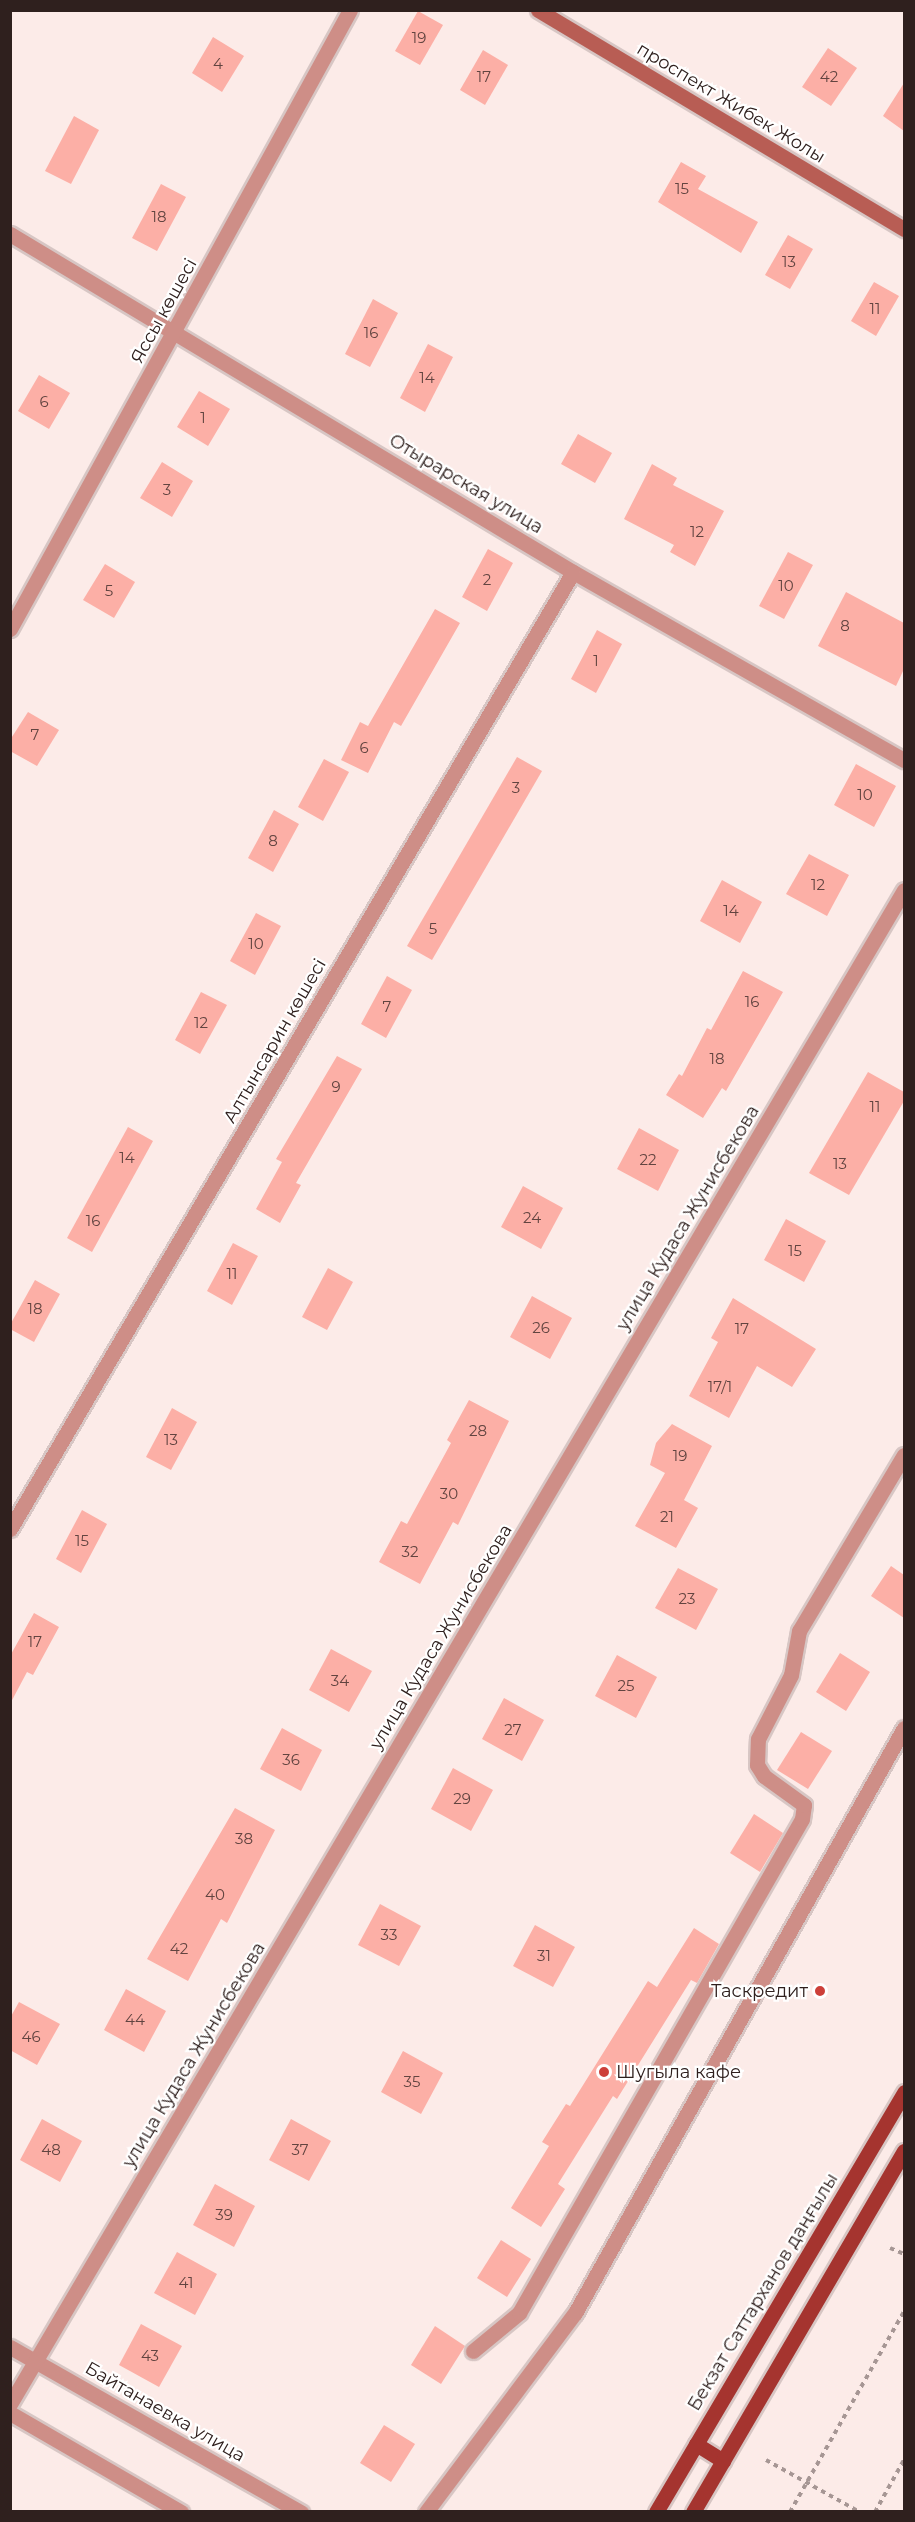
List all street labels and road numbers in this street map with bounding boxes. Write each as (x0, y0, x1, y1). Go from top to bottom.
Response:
street label: проспект Жибек Жолы (633, 38, 829, 168)
street label: Яссы көшесі (126, 255, 202, 367)
street label: Отырарская улица (385, 430, 547, 538)
street label: Алтынсарин көшесі (219, 955, 331, 1127)
street label: улица Кудаса Жунисбекова (612, 1102, 764, 1334)
street label: улица Кудаса Жунисбекова (365, 1521, 517, 1753)
street label: улица Кудаса Жунисбекова (118, 1939, 270, 2171)
street label: Бекзат Саттарханов даңғылы (683, 2169, 843, 2415)
street label: Байтанаевка улица (81, 2357, 249, 2467)

